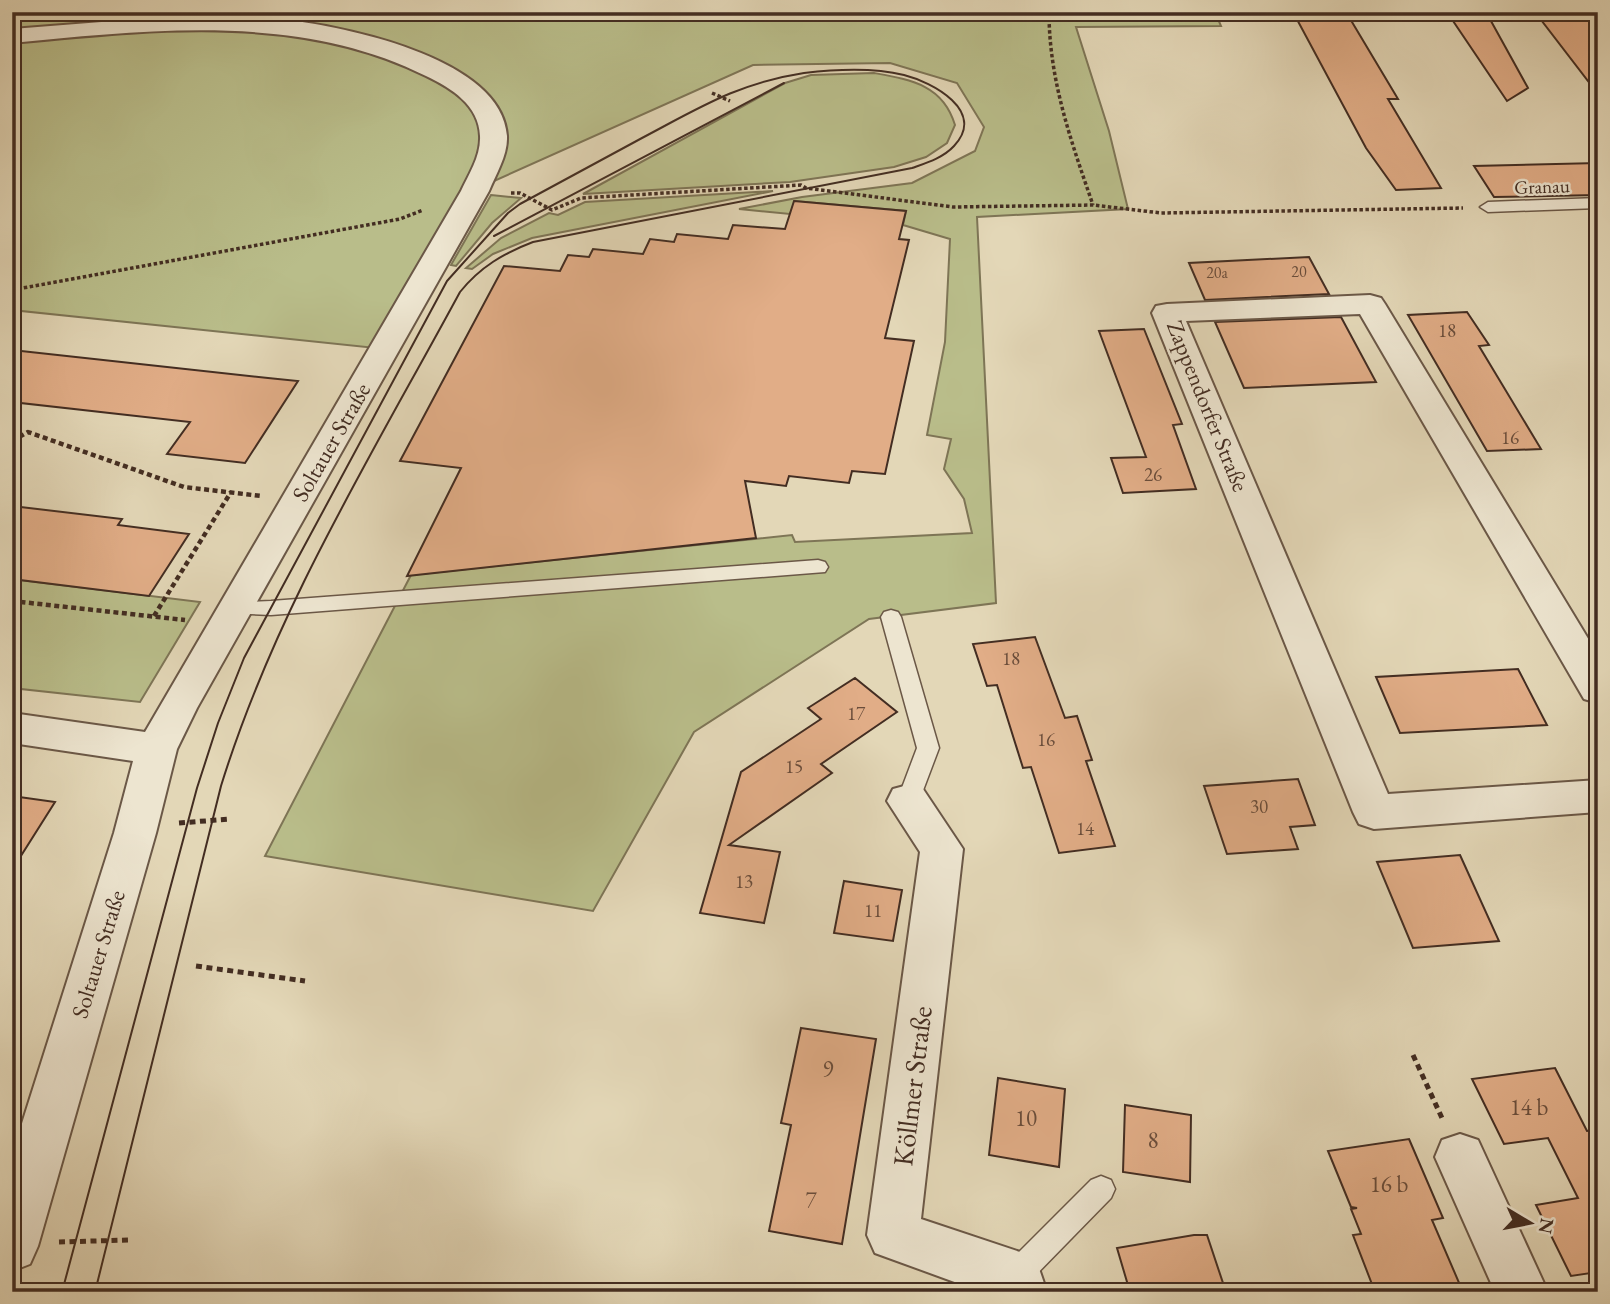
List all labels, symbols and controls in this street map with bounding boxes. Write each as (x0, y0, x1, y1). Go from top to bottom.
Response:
street label: Granau (1514, 173, 1570, 200)
house number: 20 (1291, 261, 1307, 282)
house number: 20a (1206, 262, 1228, 283)
street label: Zappendorfer Straße (1160, 316, 1256, 496)
house number: 18 (1438, 318, 1456, 343)
street label: Soltauer Straße (285, 377, 377, 507)
house number: 16 (1501, 425, 1519, 450)
house number: 26 (1144, 462, 1162, 487)
house number: 18 (1002, 646, 1020, 671)
house number: 17 (847, 701, 866, 726)
house number: 16 (1037, 727, 1055, 752)
house number: 15 (785, 754, 803, 779)
house number: 30 (1250, 794, 1268, 819)
house number: 14 (1076, 816, 1095, 841)
house number: 13 (735, 869, 753, 894)
street label: Soltauer Straße (64, 886, 132, 1022)
house number: 11 (864, 898, 882, 923)
street label: Köllmer Straße (884, 1004, 940, 1168)
house number: 9 (822, 1054, 834, 1084)
house number: 14 b (1510, 1092, 1548, 1122)
house number: 10 (1015, 1103, 1037, 1133)
house number: 8 (1147, 1125, 1159, 1155)
house number: 16 b (1370, 1169, 1408, 1199)
house number: 7 (805, 1185, 817, 1215)
north arrow (1494, 1188, 1564, 1258)
text: N (1532, 1216, 1560, 1236)

